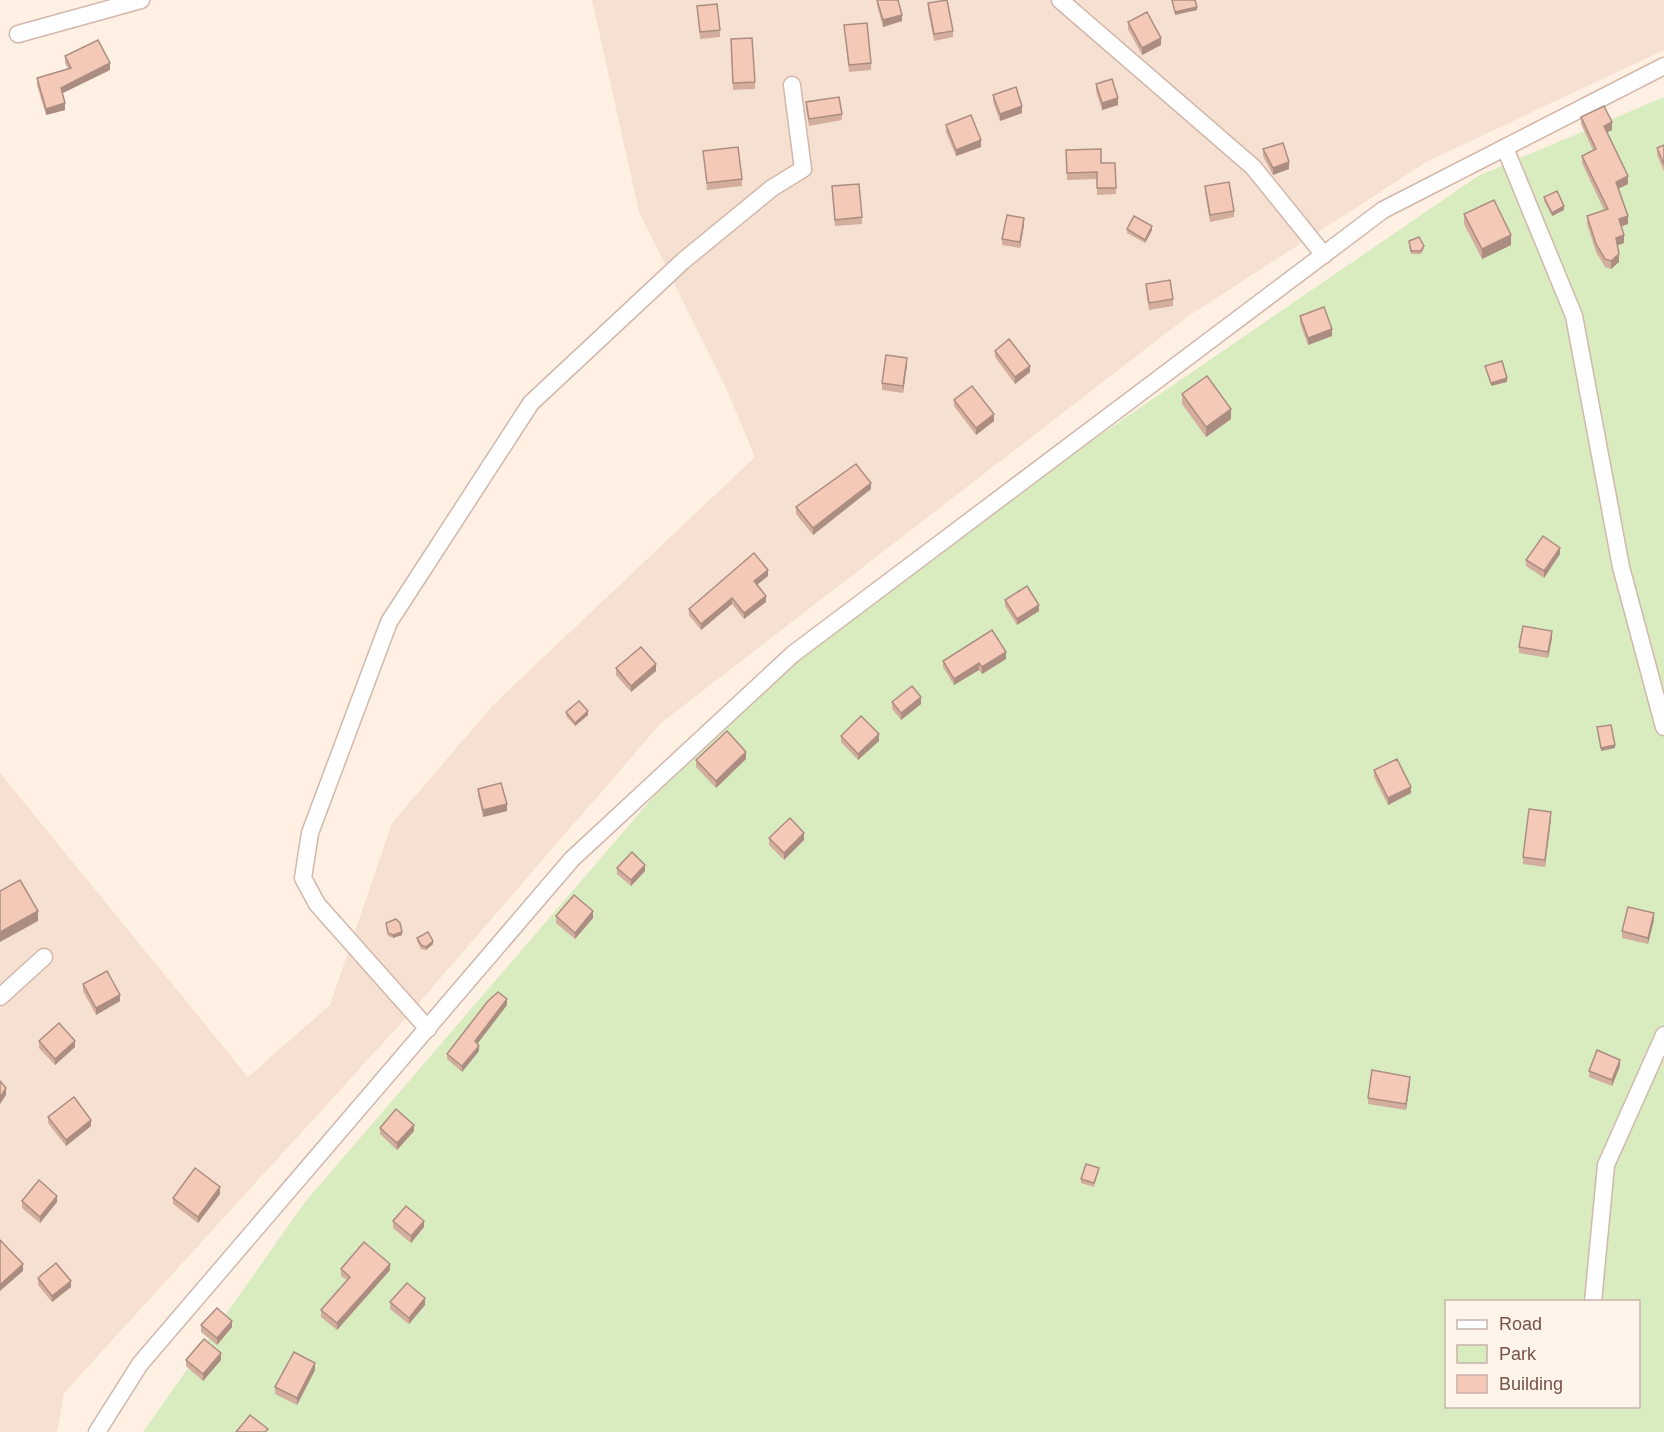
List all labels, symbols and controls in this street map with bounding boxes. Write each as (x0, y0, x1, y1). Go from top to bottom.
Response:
legend (1445, 1300, 1640, 1408)
text: Road (1499, 1314, 1542, 1334)
text: Park (1499, 1344, 1537, 1364)
text: Building (1499, 1374, 1563, 1394)

